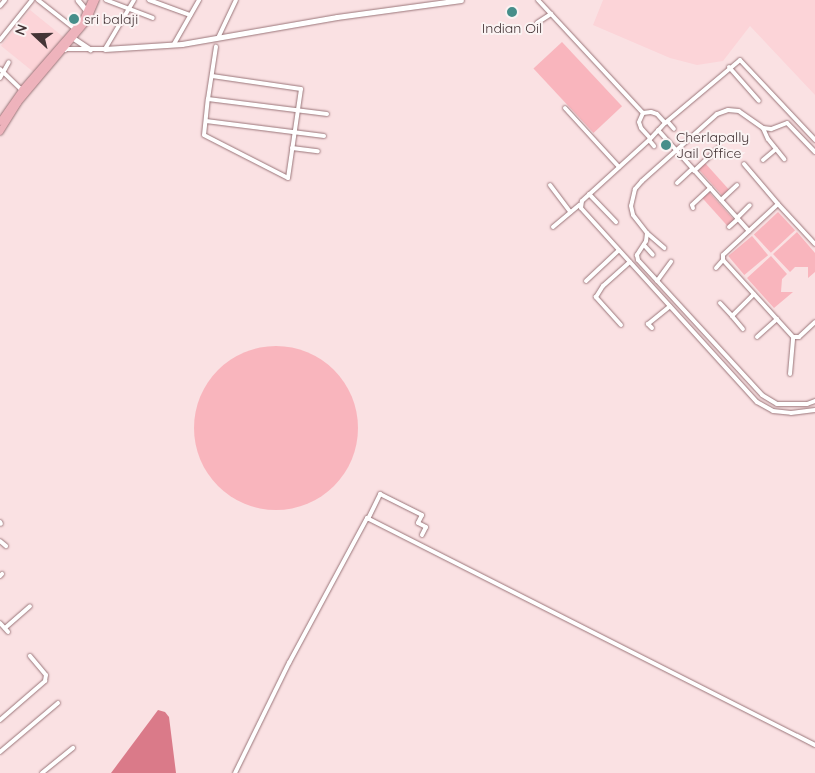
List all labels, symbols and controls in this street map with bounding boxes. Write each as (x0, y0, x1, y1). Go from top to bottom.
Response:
marker: Indian Oil (506, 6, 518, 18)
north arrow (10, 10, 60, 60)
place label: sri balaji (84, 11, 138, 27)
marker: sri balaji (68, 13, 80, 25)
place label: Indian Oil (482, 20, 542, 36)
text: N (11, 22, 31, 38)
place label: Cherlapally Jail Office (676, 129, 749, 162)
marker: Cherlapally Jail Office (660, 139, 672, 151)

